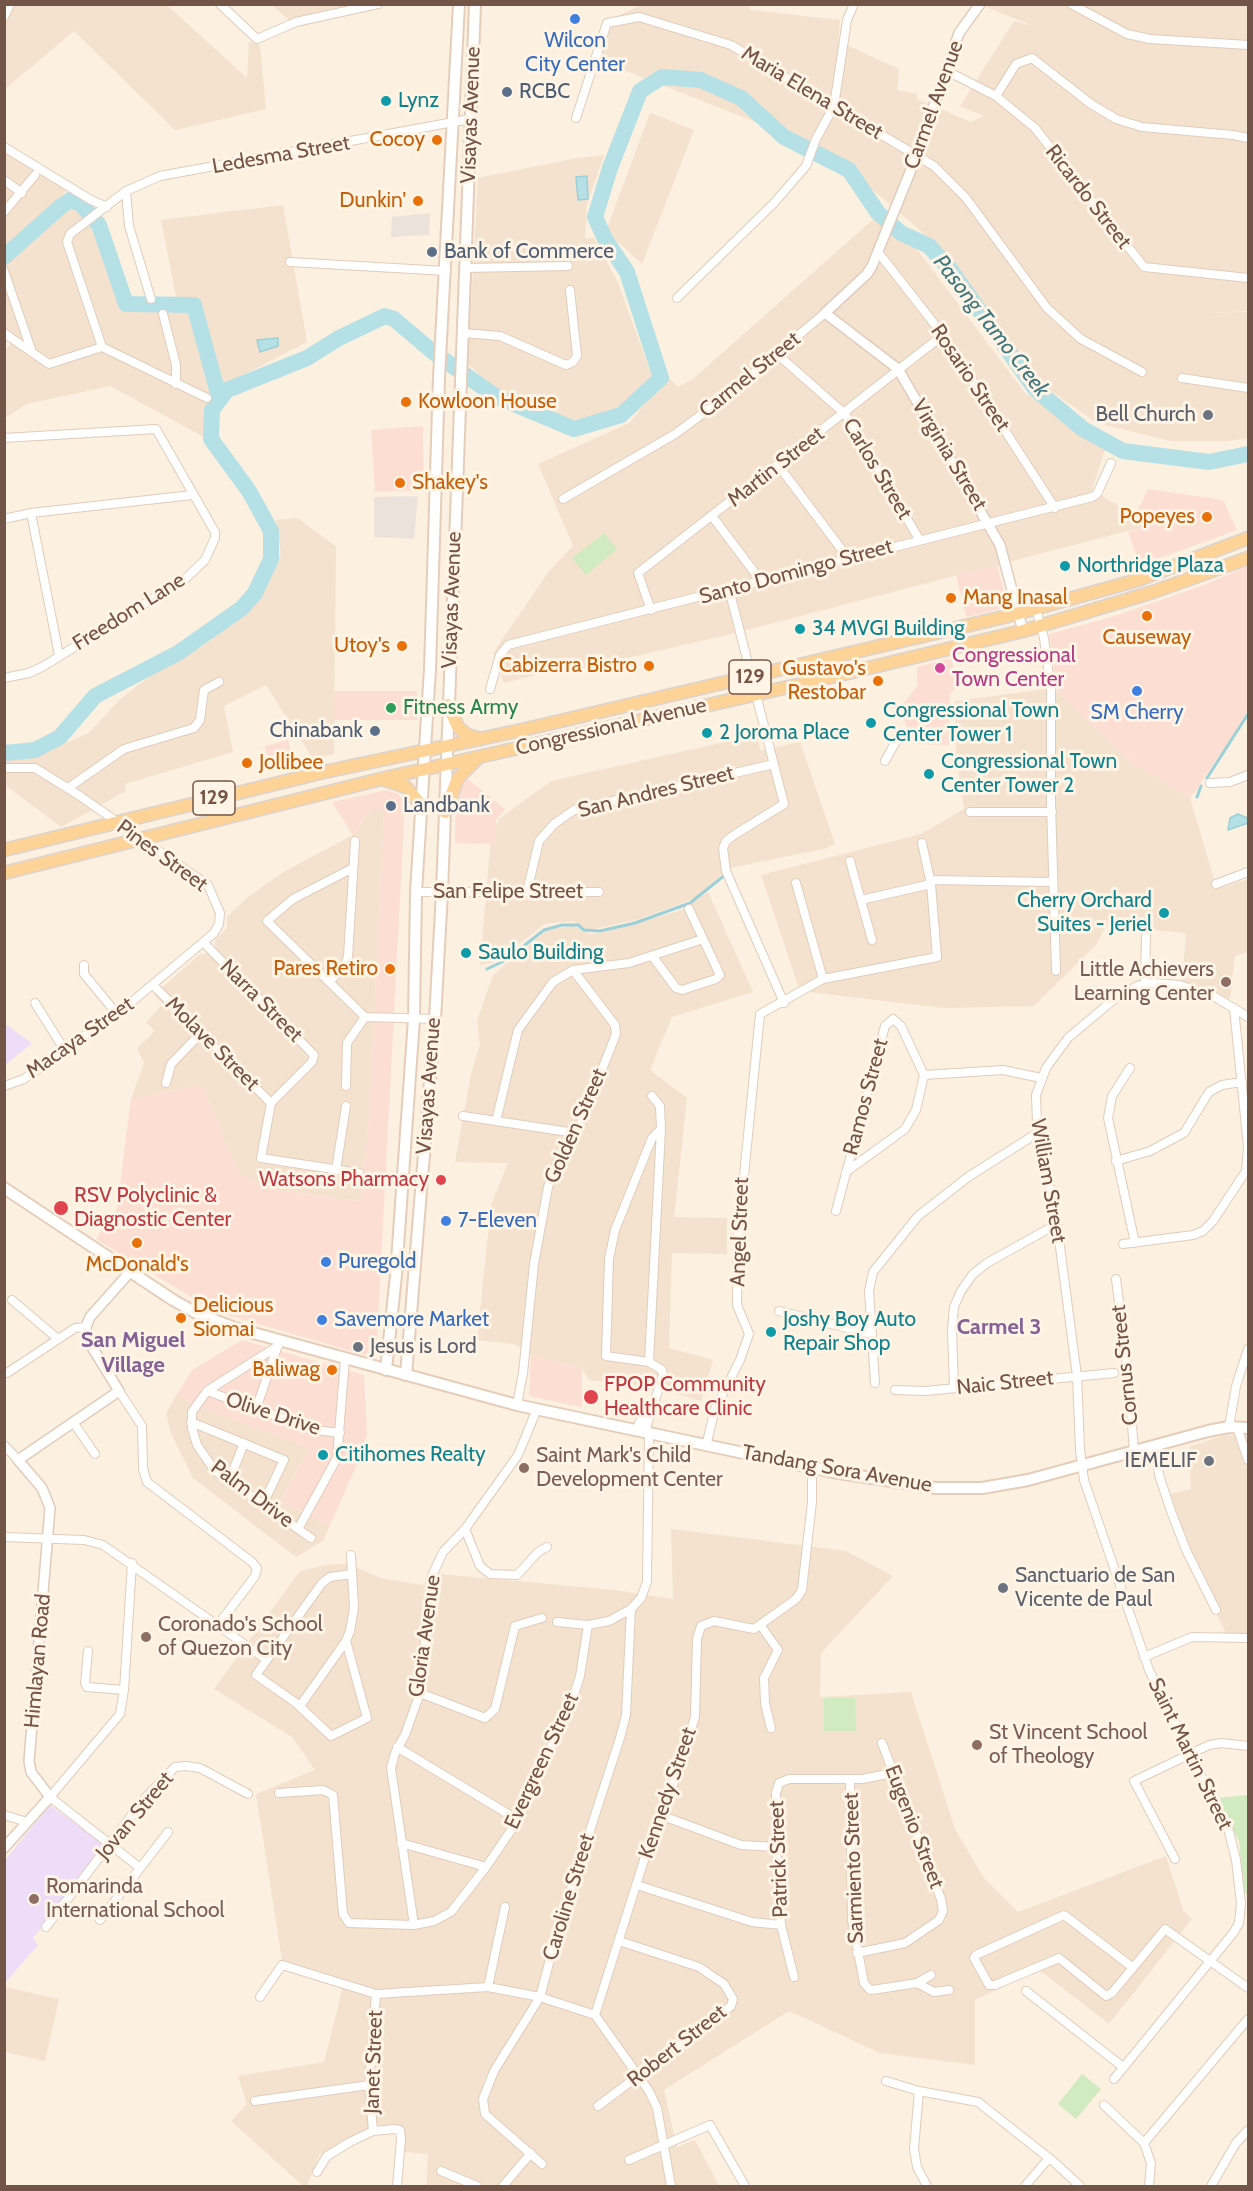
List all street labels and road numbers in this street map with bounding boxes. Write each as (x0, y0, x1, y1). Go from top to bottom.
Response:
street label: Carmel Avenue (899, 37, 969, 173)
street label: Maria Elena Street (737, 41, 887, 145)
street label: Visayas Avenue (456, 46, 486, 184)
street label: Ledesma Street (210, 130, 352, 180)
street label: Ricardo Street (1040, 140, 1136, 254)
street label: Rosario Street (925, 320, 1015, 436)
street label: Carmel Street (694, 327, 806, 423)
street label: Virginia Street (906, 395, 992, 515)
street label: Carlos Street (837, 414, 917, 524)
street label: Martin Street (723, 421, 829, 513)
street label: Visayas Avenue (437, 531, 467, 669)
street label: Santo Domingo Street (697, 534, 895, 610)
street label: Freedom Lane (68, 568, 190, 656)
road number: 129 (729, 660, 771, 694)
street label: Congressional Avenue (513, 693, 709, 761)
street label: San Andres Street (576, 760, 736, 824)
road number: 129 (193, 781, 235, 815)
street label: Pines Street (112, 815, 212, 897)
street label: San Felipe Street (433, 879, 583, 905)
street label: Narra Street (214, 954, 308, 1048)
street label: Macaya Street (21, 992, 139, 1084)
street label: Molave Street (160, 992, 264, 1096)
street label: Visayas Avenue (412, 1017, 446, 1155)
street label: Ramos Street (838, 1036, 894, 1158)
street label: Golden Street (539, 1065, 613, 1187)
street label: William Street (1025, 1117, 1071, 1245)
street label: Angel Street (725, 1177, 755, 1287)
street label: Cornus Street (1106, 1304, 1144, 1426)
street label: Naic Street (955, 1365, 1055, 1401)
street label: Olive Drive (222, 1387, 324, 1441)
street label: Tandang Sora Avenue (740, 1440, 934, 1498)
street label: Palm Drive (206, 1455, 298, 1533)
street label: Gloria Avenue (404, 1573, 446, 1699)
street label: Himlayan Road (20, 1593, 56, 1729)
street label: Saint Martin Street (1142, 1674, 1238, 1834)
street label: Evergreen Street (499, 1689, 585, 1833)
street label: Kennedy Street (634, 1724, 702, 1862)
street label: Eugenio Street (879, 1762, 949, 1892)
street label: Jovan Street (91, 1767, 179, 1865)
street label: Sarmiento Street (839, 1792, 869, 1944)
street label: Patrick Street (764, 1800, 794, 1918)
street label: Caroline Street (538, 1830, 600, 1964)
street label: Robert Street (623, 2000, 731, 2092)
street label: Janet Street (360, 2010, 388, 2114)

